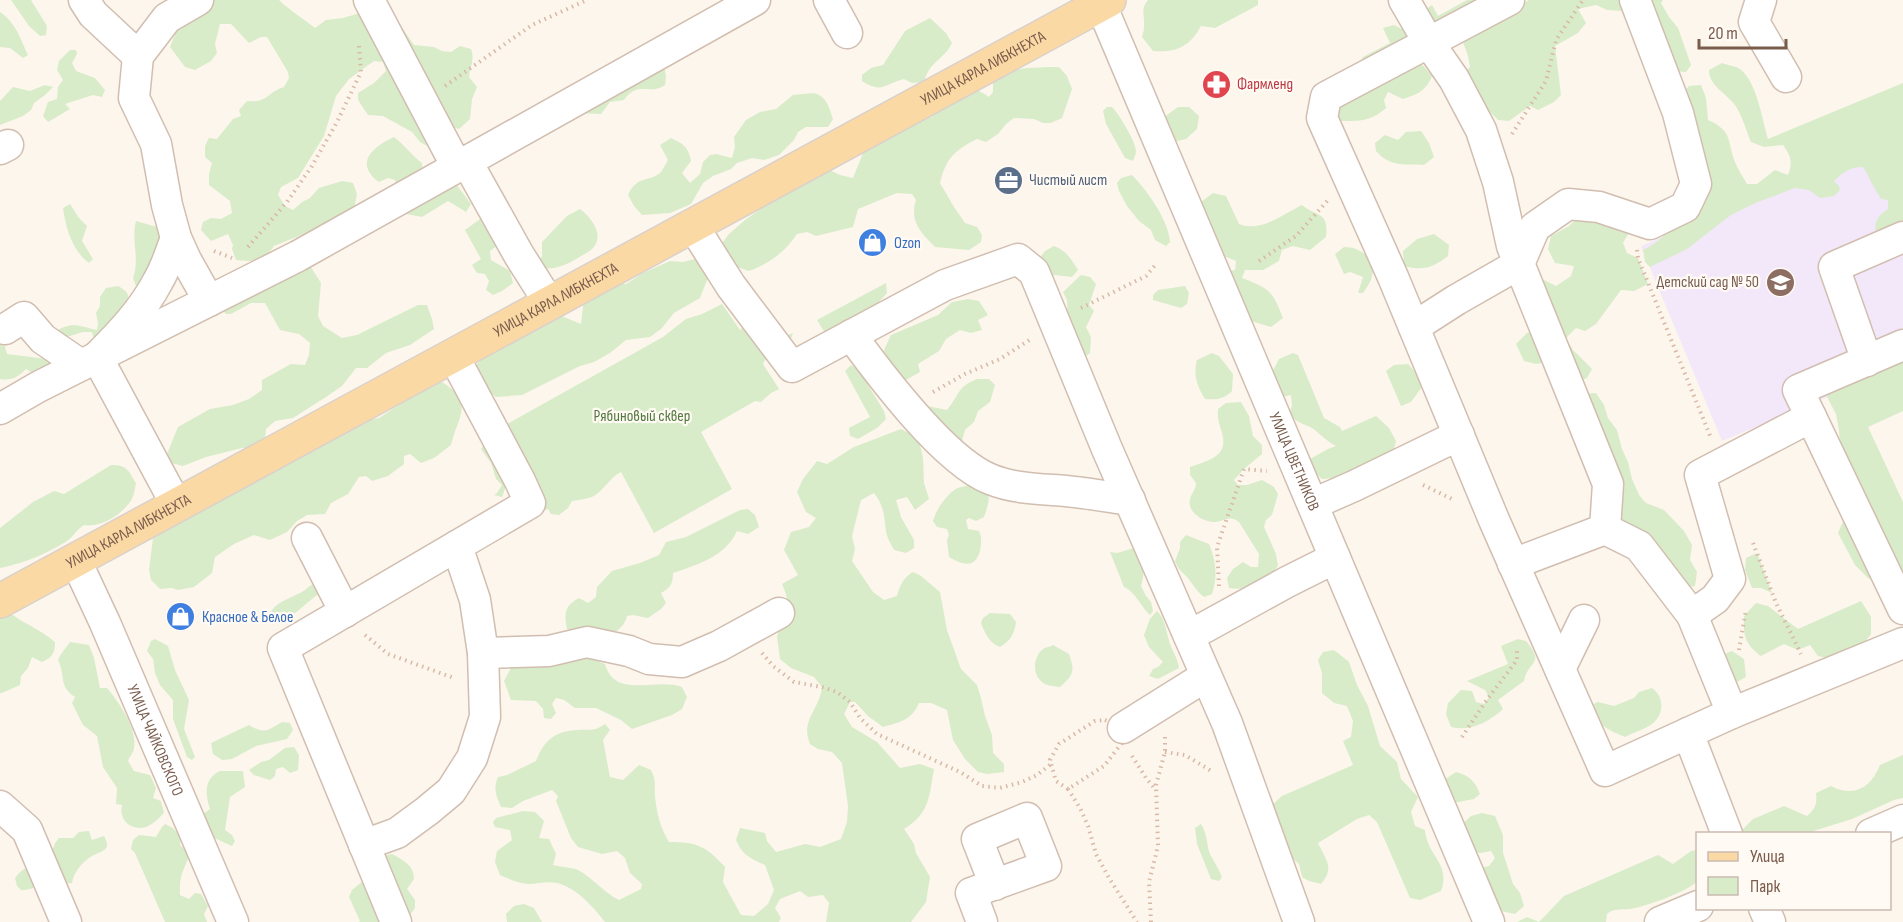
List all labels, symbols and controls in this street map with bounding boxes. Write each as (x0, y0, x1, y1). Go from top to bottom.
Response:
scale bar (1699, 12, 1786, 50)
text: 20 m (1708, 23, 1738, 44)
street label: УЛИЦА КАРЛА ЛИБКНЕХТА (917, 27, 1049, 110)
pharmacy icon: Фармленд (1200, 68, 1232, 100)
place label: Фармленд (1237, 75, 1293, 94)
office icon: Чистый лист (992, 164, 1024, 196)
place label: Чистый лист (1029, 171, 1107, 190)
shop icon: Ozon (857, 227, 889, 259)
place label: Ozon (894, 234, 921, 253)
street label: УЛИЦА КАРЛА ЛИБКНЕХТА (490, 258, 621, 341)
school or university icon: Детский сад № 50 (1764, 266, 1796, 298)
place label: Детский сад № 50 (1657, 273, 1759, 292)
park label: Рябиновый сквер (594, 407, 690, 426)
street label: УЛИЦА ЦВЕТНИКОВ (1265, 409, 1323, 514)
street label: УЛИЦА КАРЛА ЛИБКНЕХТА (63, 490, 194, 573)
shop icon: Красное & Белое (165, 601, 197, 633)
place label: Красное & Белое (202, 608, 293, 627)
street label: УЛИЦА ЧАЙКОВСКОГО (123, 682, 187, 799)
legend (1696, 832, 1891, 910)
text: Улица (1750, 846, 1785, 867)
text: Парк (1750, 876, 1781, 897)

